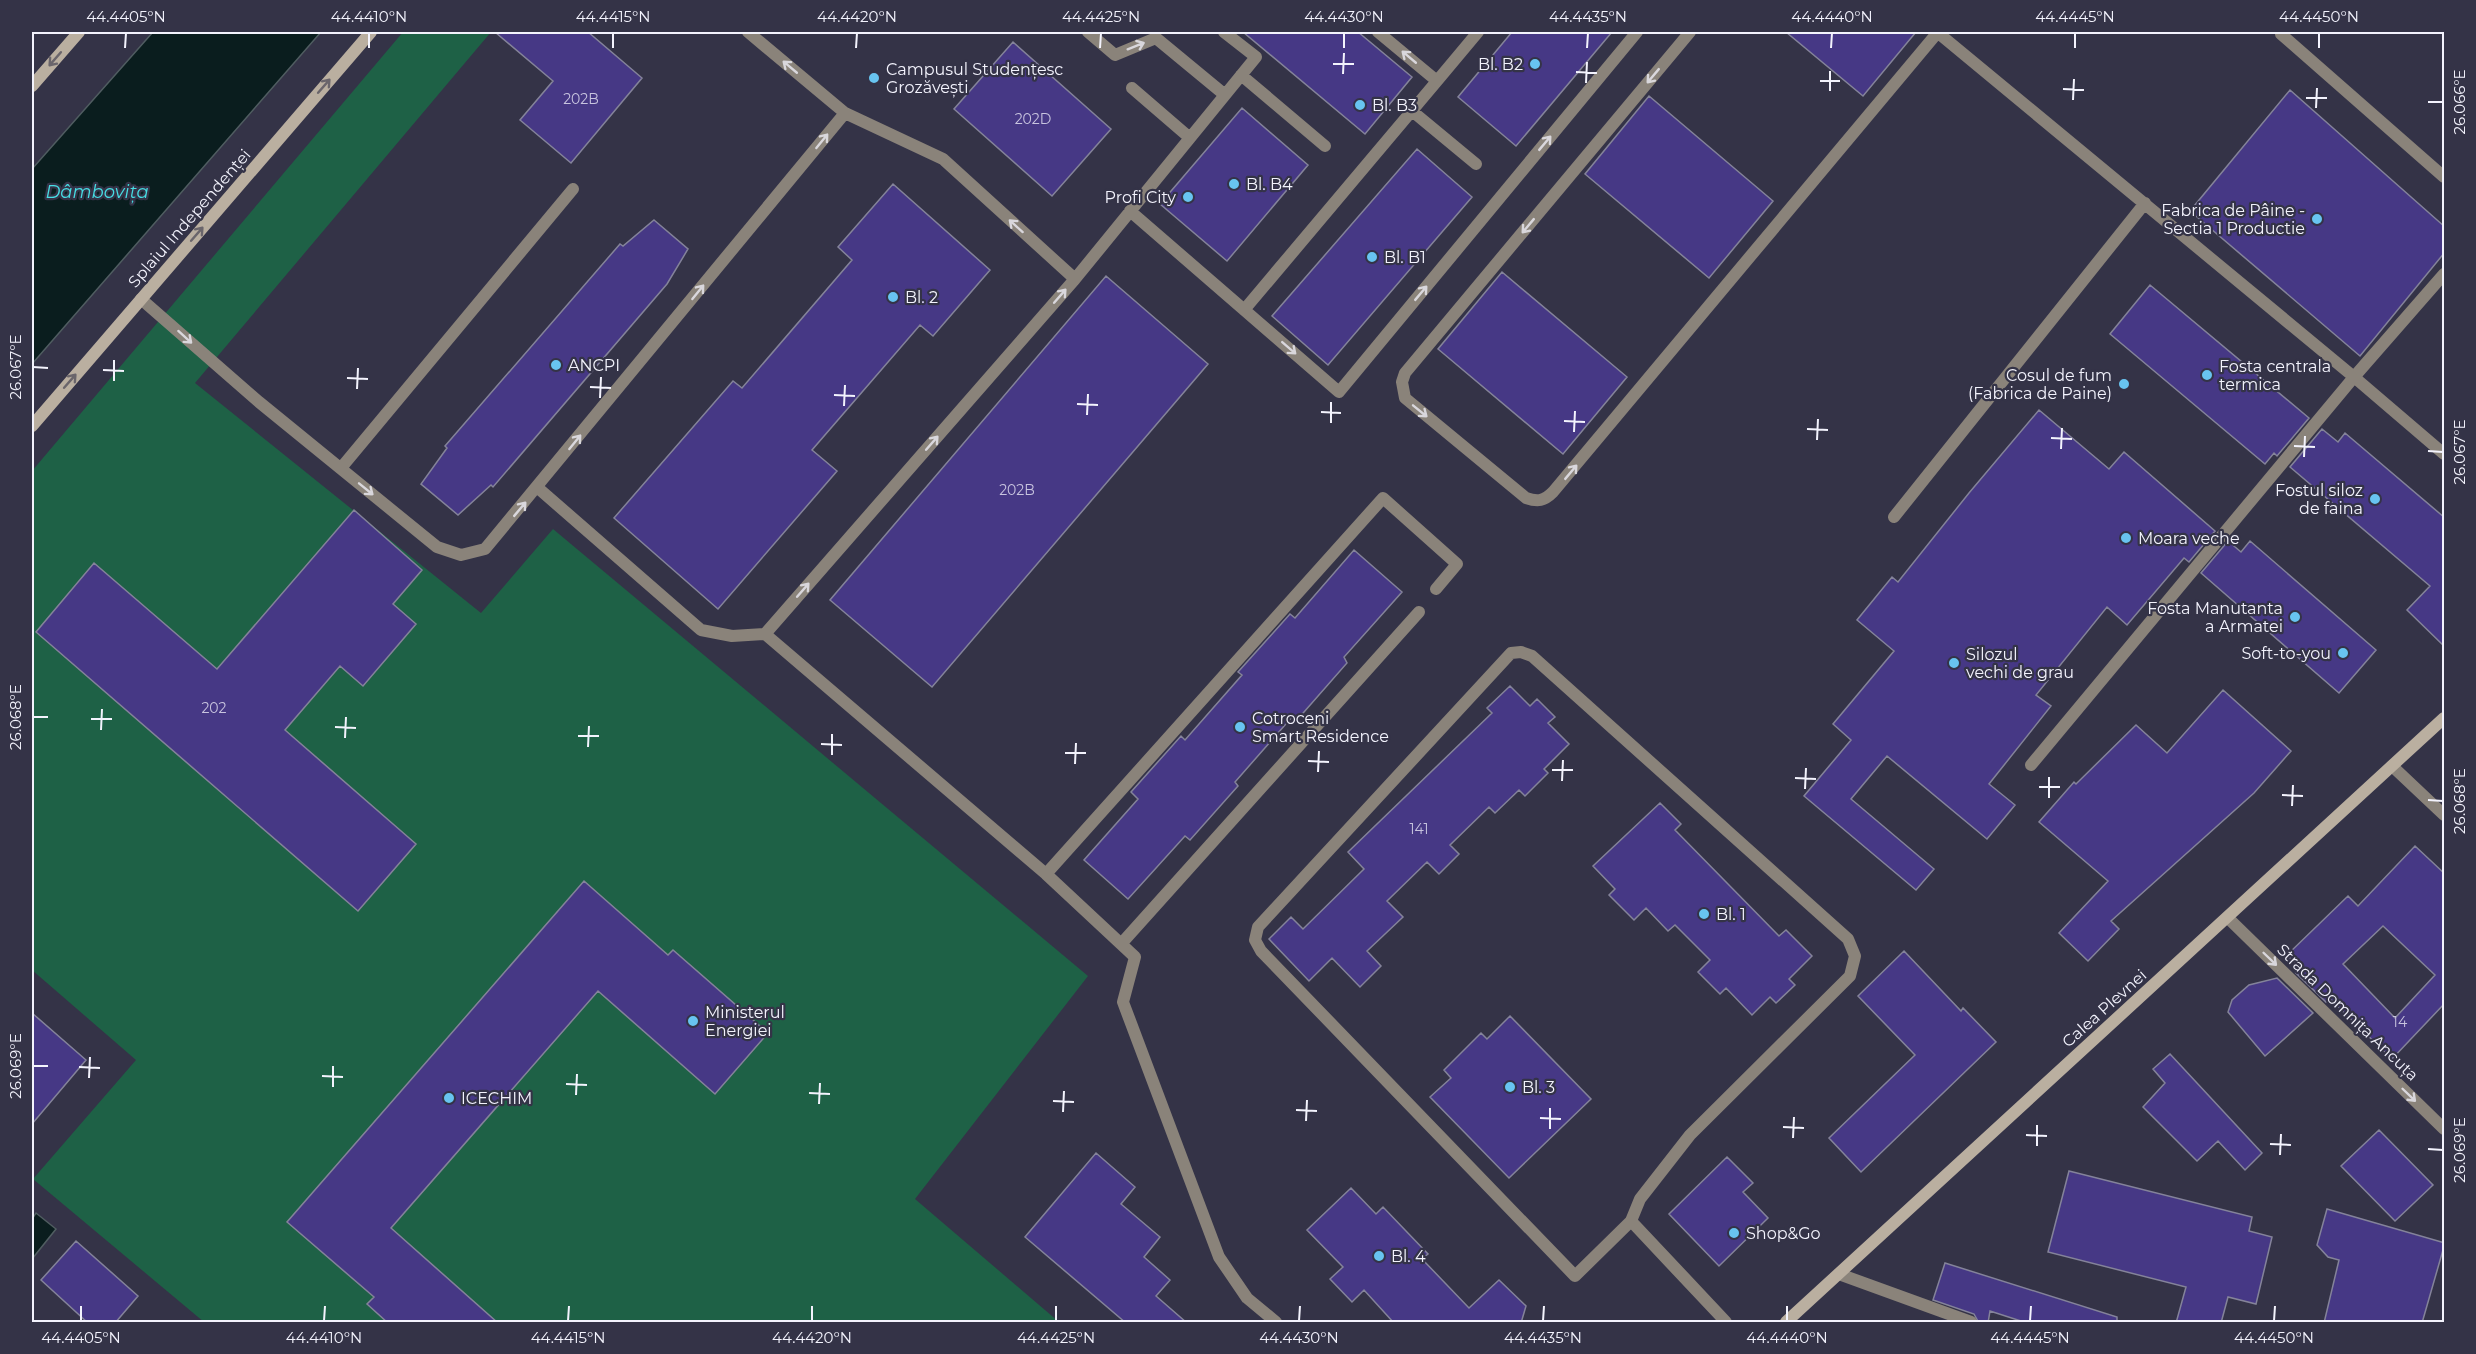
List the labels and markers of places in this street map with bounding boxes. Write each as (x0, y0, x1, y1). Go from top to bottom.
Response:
place label: Bl. B2 (1478, 55, 1523, 74)
marker: Bl. B2 (1528, 57, 1542, 71)
place label: Campusul Studențesc Grozăvești (886, 60, 1063, 98)
marker: Campusul Studențesc Grozăvești (867, 71, 881, 85)
place label: Bl. B3 (1372, 96, 1417, 115)
marker: Bl. B3 (1353, 98, 1367, 112)
place label: Bl. B4 (1246, 175, 1293, 194)
marker: Bl. B4 (1227, 177, 1241, 191)
place label: Profi City (1105, 188, 1176, 207)
marker: Profi City (1181, 190, 1195, 204)
place label: Fabrica de Pâine - Sectia 1 Productie (2161, 201, 2305, 238)
marker: Fabrica de Pâine - Sectia 1 Productie (2310, 212, 2324, 226)
place label: Bl. B1 (1384, 248, 1426, 267)
marker: Bl. B1 (1365, 250, 1379, 264)
place label: Bl. 2 (905, 288, 938, 307)
marker: Bl. 2 (886, 290, 900, 304)
place label: ANCPI (568, 356, 620, 375)
place label: Fosta centrala termica (2219, 357, 2331, 394)
marker: ANCPI (549, 358, 563, 372)
place label: Cosul de fum (Fabrica de Paine) (1968, 366, 2112, 403)
marker: Fosta centrala termica (2200, 368, 2214, 382)
marker: Cosul de fum (Fabrica de Paine) (2117, 377, 2131, 391)
place label: Fostul siloz de faina (2275, 481, 2363, 518)
marker: Fostul siloz de faina (2368, 492, 2382, 506)
place label: Moara veche (2138, 529, 2240, 548)
marker: Moara veche (2119, 531, 2133, 545)
place label: Fosta Manutanta a Armatei (2147, 599, 2283, 636)
marker: Fosta Manutanta a Armatei (2288, 610, 2302, 624)
place label: Soft-to-you (2241, 644, 2331, 663)
place label: Silozul vechi de grau (1966, 645, 2074, 682)
marker: Soft-to-you (2336, 646, 2350, 660)
marker: Silozul vechi de grau (1947, 656, 1961, 670)
place label: Cotroceni Smart Residence (1252, 709, 1389, 746)
marker: Cotroceni Smart Residence (1233, 720, 1247, 734)
place label: Bl. 1 (1716, 905, 1746, 924)
marker: Bl. 1 (1697, 907, 1711, 921)
place label: Ministerul Energiei (705, 1003, 785, 1040)
marker: Ministerul Energiei (686, 1014, 700, 1028)
place label: Bl. 3 (1522, 1078, 1555, 1097)
marker: Bl. 3 (1503, 1080, 1517, 1094)
place label: ICECHIM (461, 1089, 532, 1108)
marker: ICECHIM (442, 1091, 456, 1105)
place label: Shop&Go (1746, 1224, 1821, 1243)
marker: Shop&Go (1727, 1226, 1741, 1240)
place label: Bl. 4 (1391, 1247, 1426, 1266)
marker: Bl. 4 (1372, 1249, 1386, 1263)

